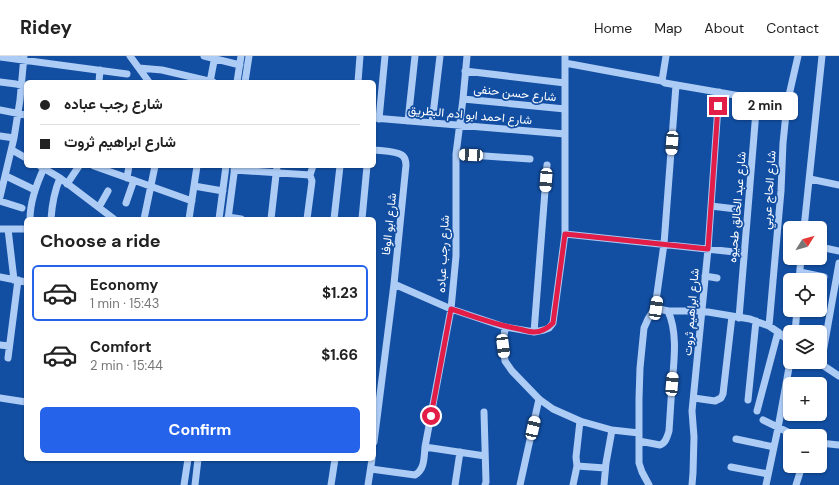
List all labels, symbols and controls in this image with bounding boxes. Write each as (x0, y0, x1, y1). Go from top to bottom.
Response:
text: Ridey (20, 15, 72, 40)
text: Home (594, 19, 632, 37)
text: Map (654, 19, 682, 37)
text: About (704, 19, 744, 37)
text: Contact (766, 19, 819, 37)
street label: شارع حسن حنفى (473, 81, 557, 106)
callout: 2 min (732, 92, 798, 120)
text: شارع رجب عباده (64, 94, 163, 114)
route end (709, 97, 727, 115)
text: 2 min (748, 97, 782, 114)
street label: شارع احمد ابو ادم البطريق (407, 102, 533, 129)
car (665, 131, 679, 155)
text: شارع ابراهيم ثروت (64, 132, 176, 152)
car (459, 148, 483, 162)
street label: شارع الحاج عربي (758, 150, 782, 230)
street label: شارع عبد الخالق طحيوه (724, 151, 751, 263)
car (539, 168, 553, 192)
street label: شارع ابو الوفا (378, 192, 401, 256)
street label: شارع رجب عباده (433, 215, 454, 293)
north arrow (783, 221, 827, 265)
map controls (783, 221, 827, 473)
text: Choose a ride (40, 229, 161, 253)
street label: شارع ابراهيم ثروت (679, 268, 704, 356)
button: locate (783, 273, 827, 317)
icon: car (42, 275, 78, 311)
text: Economy (90, 275, 158, 295)
text: $1.23 (322, 283, 358, 303)
text: 1 min · 15:43 (90, 295, 159, 312)
car (648, 295, 664, 321)
button: layers (783, 325, 827, 369)
car (496, 333, 510, 359)
icon: car (42, 337, 78, 373)
text: Comfort (90, 337, 151, 357)
text: $1.66 (321, 345, 358, 365)
text: 2 min · 15:44 (90, 357, 163, 374)
car (665, 372, 679, 396)
button: + (783, 377, 827, 421)
button: Confirm (40, 407, 360, 453)
route start (422, 407, 440, 425)
car (524, 415, 542, 441)
button: − (783, 429, 827, 473)

